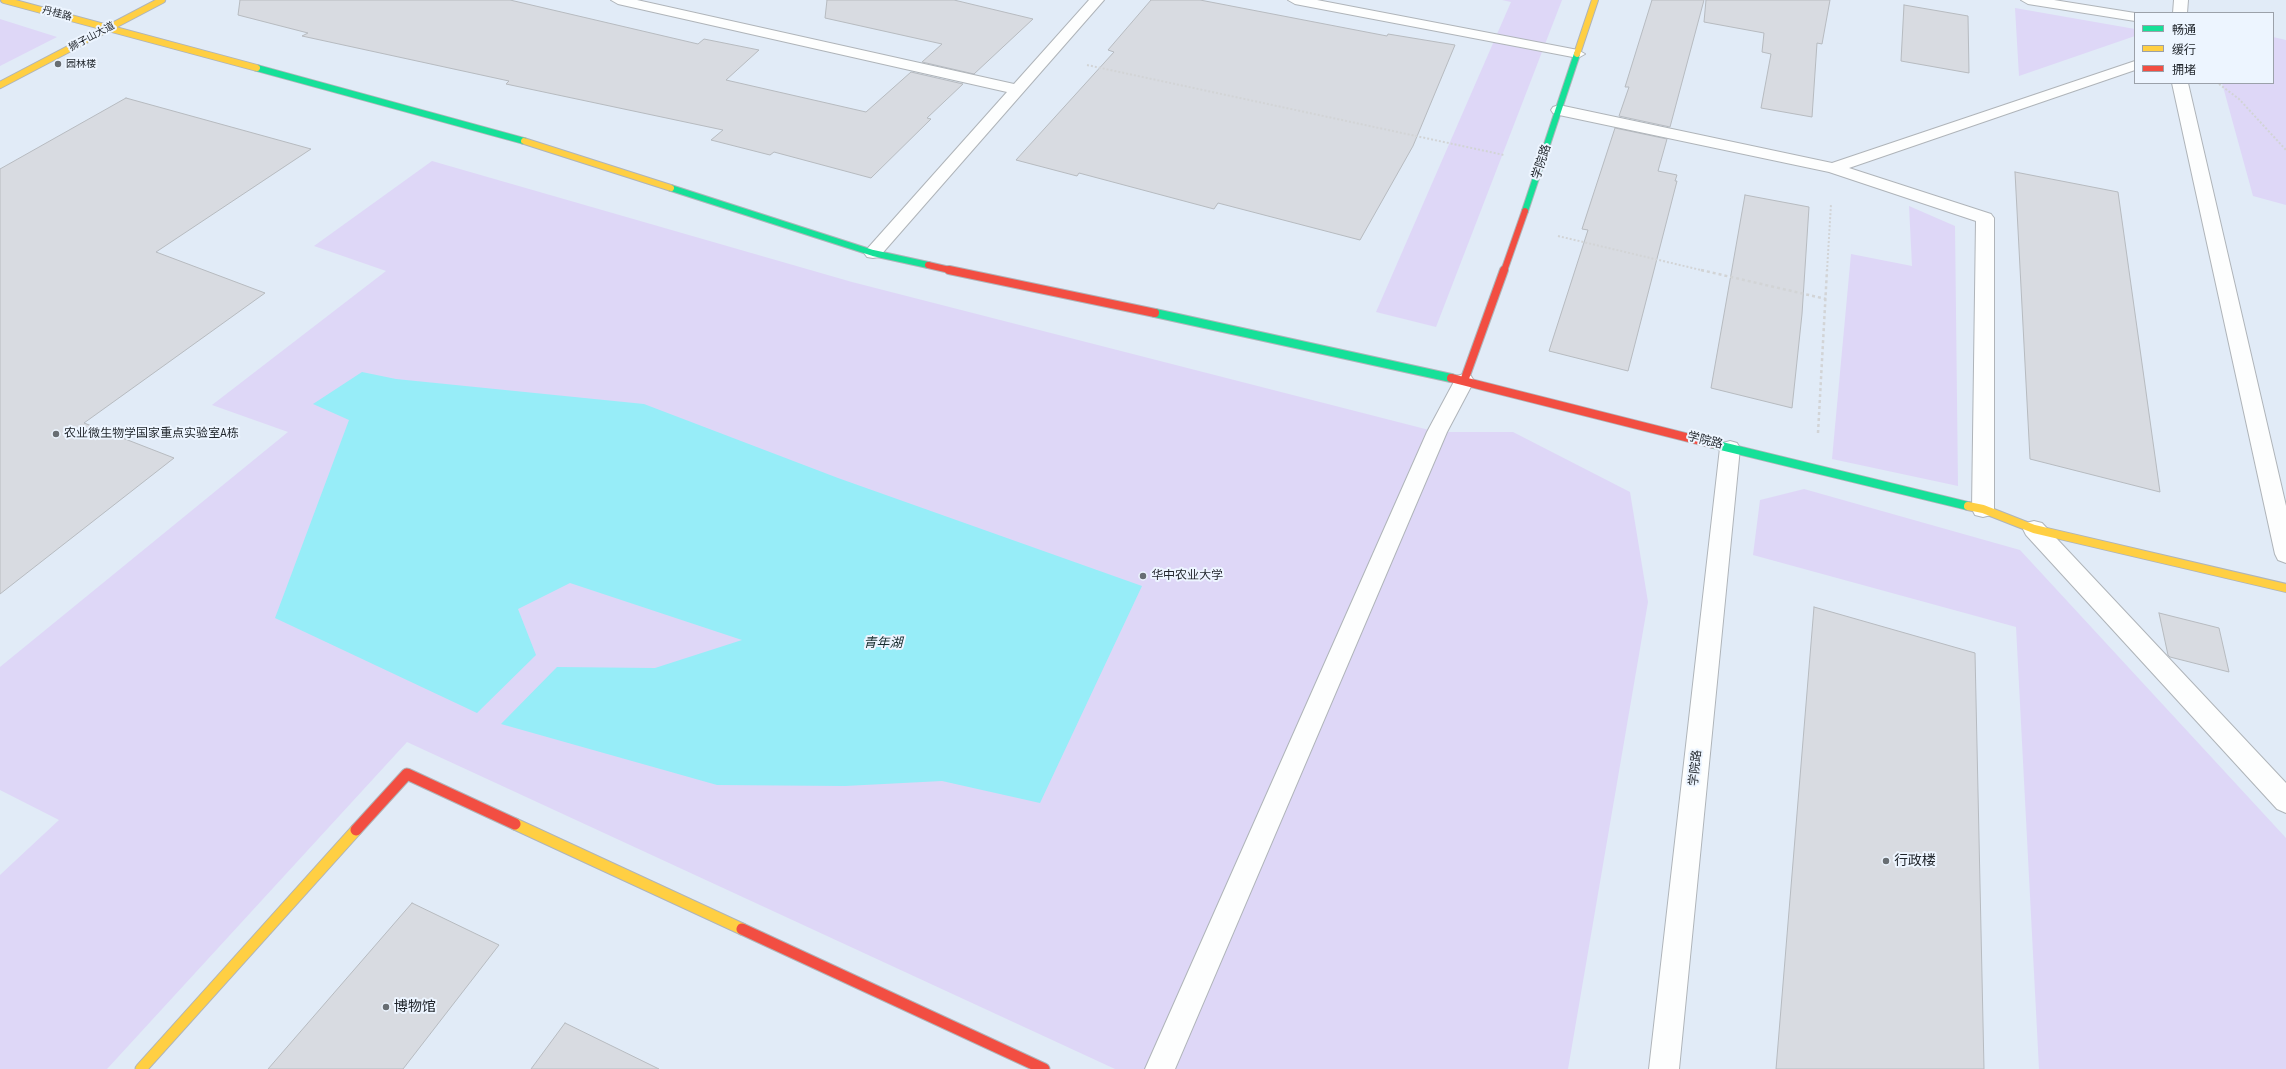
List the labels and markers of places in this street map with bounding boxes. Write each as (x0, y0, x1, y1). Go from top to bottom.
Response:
place label: 园林楼 (66, 58, 96, 70)
marker: 园林楼 (53, 59, 63, 69)
place label: 农业微生物学国家重点实验室A栋 (64, 427, 239, 441)
marker: 农业微生物学国家重点实验室A栋 (51, 429, 61, 439)
place label: 华中农业大学 (1151, 569, 1223, 583)
marker: 华中农业大学 (1138, 571, 1148, 581)
place label: 行政楼 (1894, 853, 1936, 869)
marker: 行政楼 (1881, 856, 1891, 866)
place label: 博物馆 (394, 999, 436, 1015)
marker: 博物馆 (381, 1002, 391, 1012)

